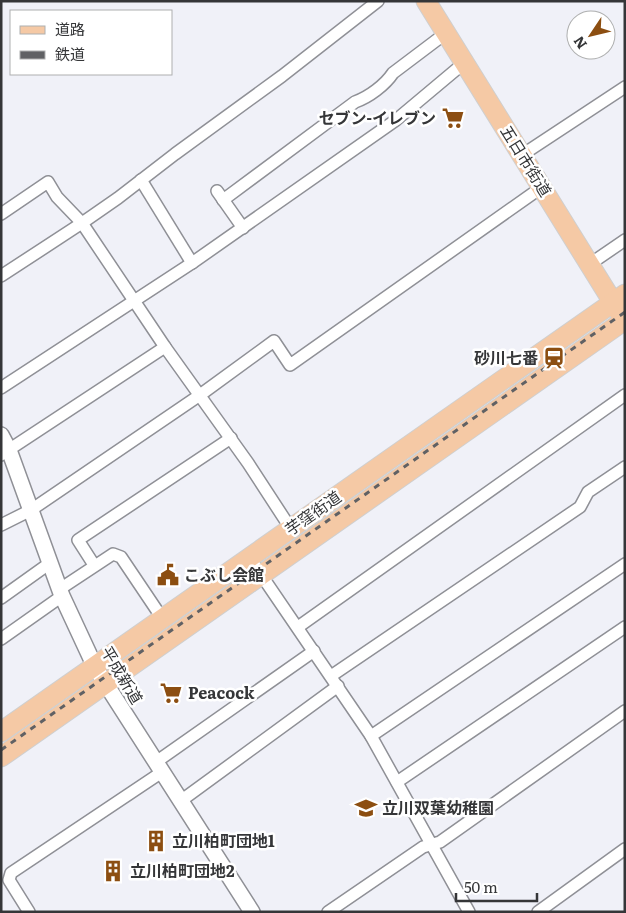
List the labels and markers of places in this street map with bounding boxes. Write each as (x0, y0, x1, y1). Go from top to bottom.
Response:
place label: セブン-イレブン (319, 105, 436, 129)
supermarket icon: セブン-イレブン (440, 105, 466, 131)
place label: 砂川七番 (474, 345, 538, 369)
station icon: 砂川七番 (541, 345, 567, 371)
public building icon: こぶし会館 (155, 562, 181, 588)
place label: こぶし会館 (184, 562, 264, 586)
supermarket icon: Peacock (158, 680, 184, 706)
place label: Peacock (188, 680, 255, 704)
school or university icon: 立川双葉幼稚園 (353, 795, 379, 821)
place label: 立川双葉幼稚園 (382, 795, 494, 819)
building icon: 立川柏町団地1 (143, 828, 169, 854)
place label: 立川柏町団地1 (172, 828, 275, 852)
building icon: 立川柏町団地2 (100, 858, 126, 884)
place label: 立川柏町団地2 (130, 858, 235, 882)

